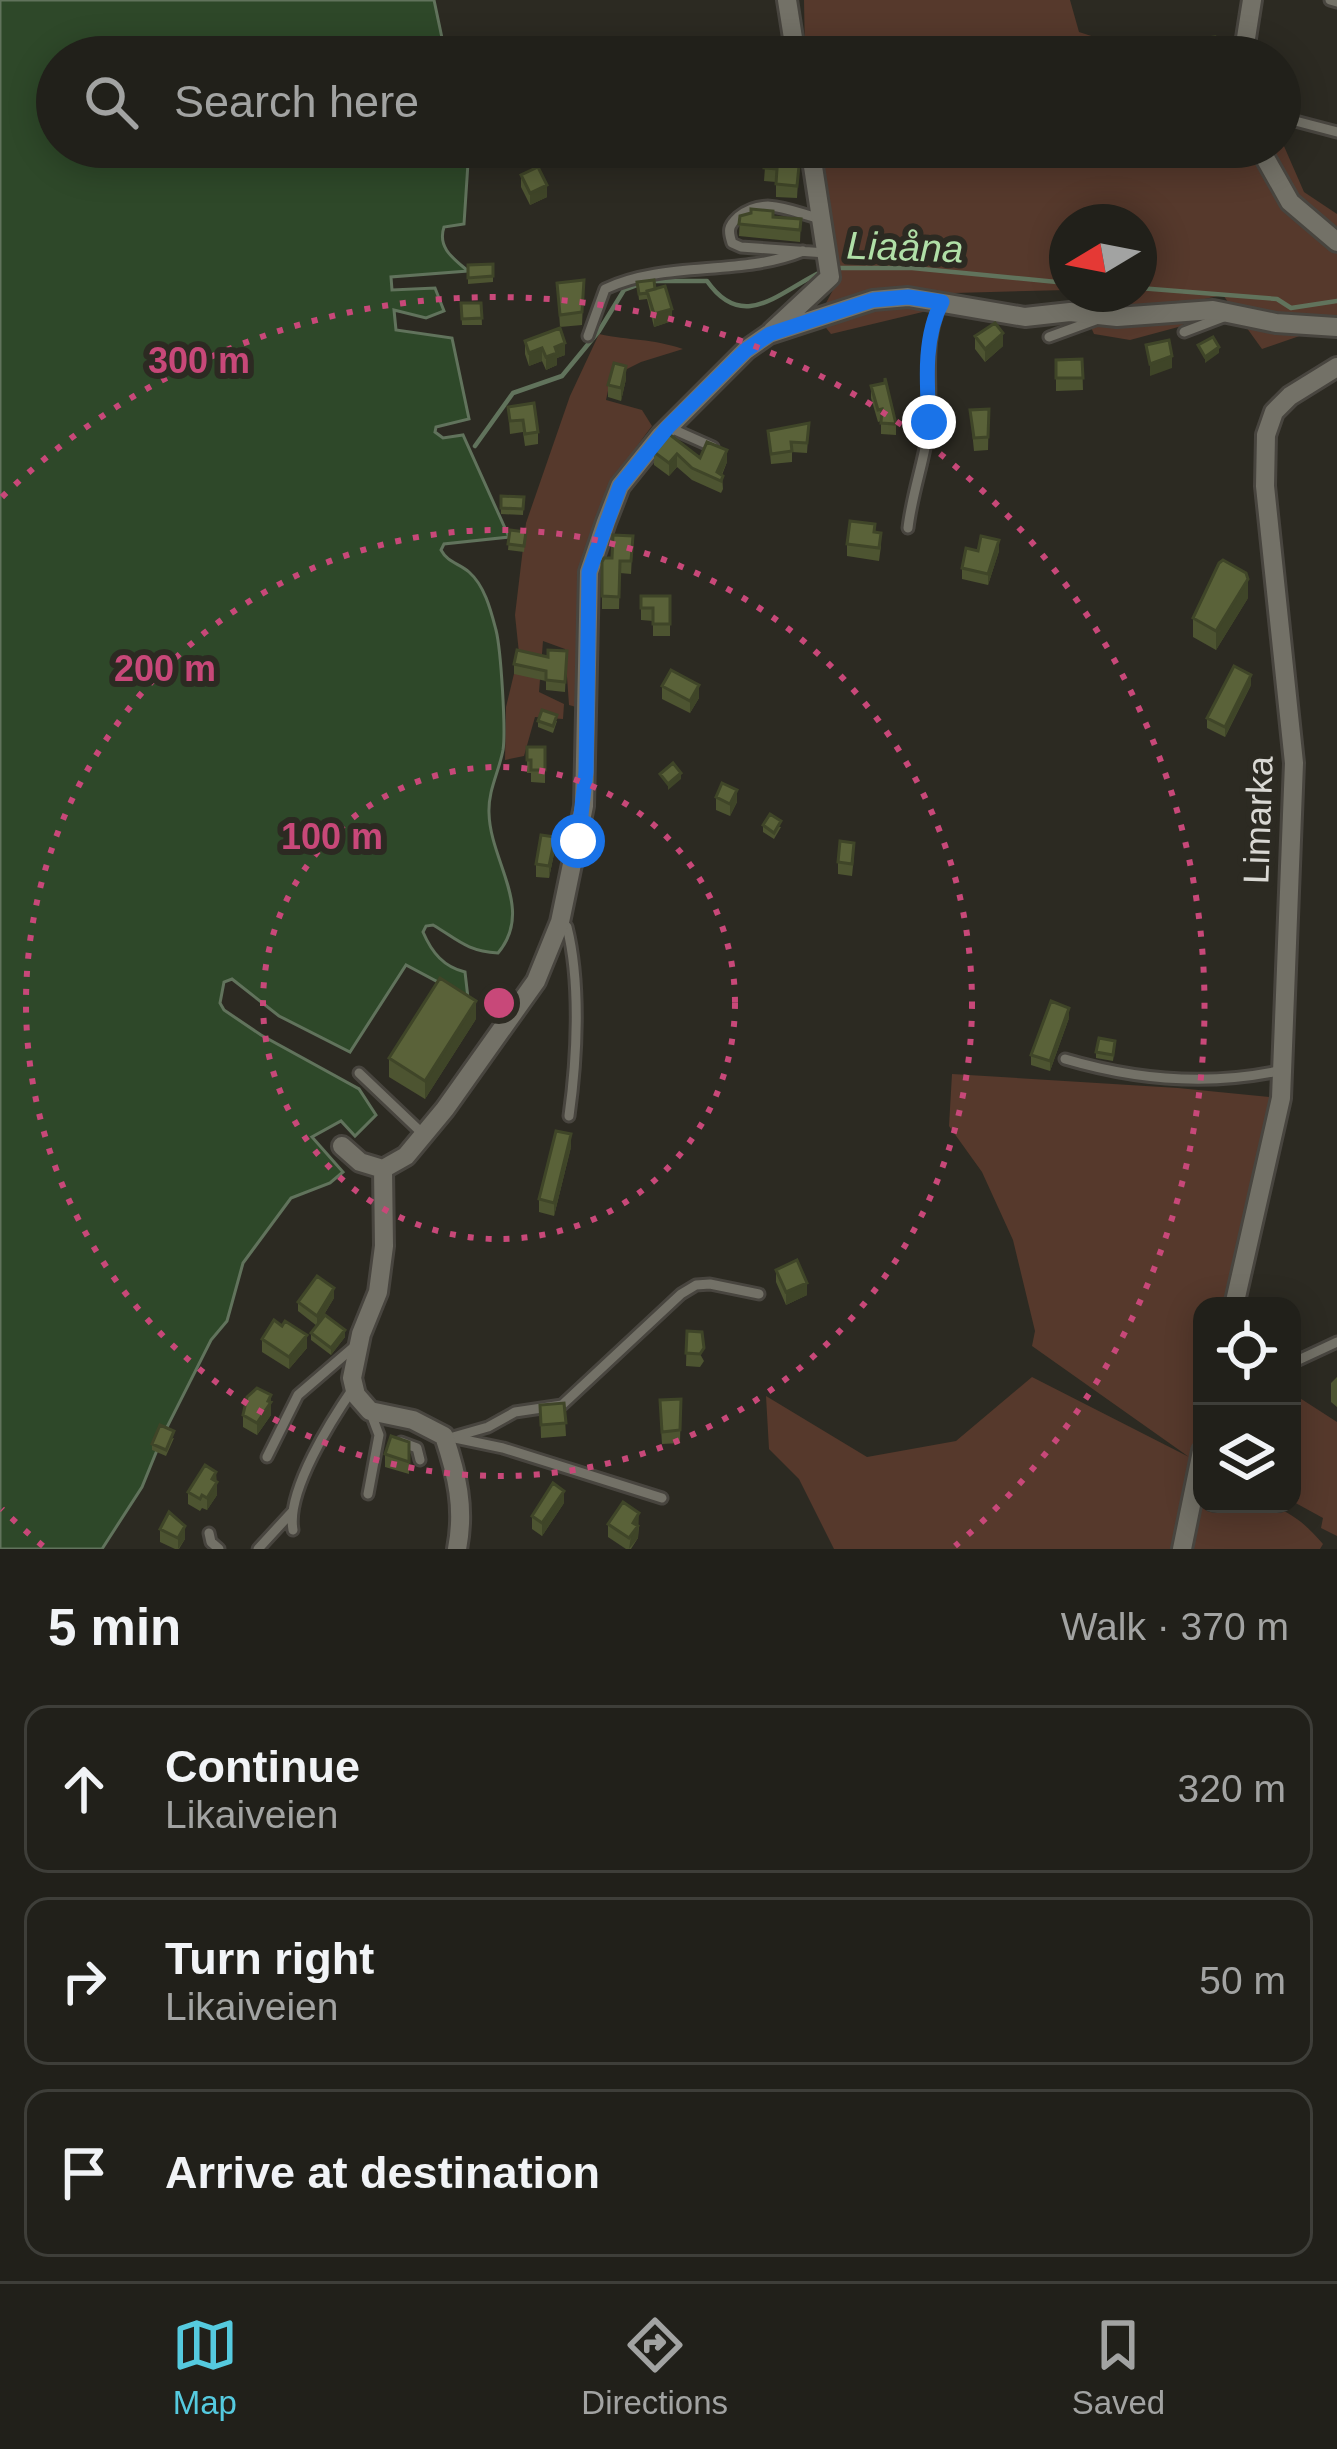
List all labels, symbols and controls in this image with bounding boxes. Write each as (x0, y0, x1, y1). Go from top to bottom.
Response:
search box (36, 36, 1301, 168)
icon: search (78, 69, 144, 135)
text: Search here (174, 76, 419, 127)
north arrow (1049, 204, 1157, 312)
water label: Liaåna (846, 223, 964, 271)
text: 300 m (148, 340, 250, 381)
route end (902, 395, 956, 449)
text: 200 m (114, 648, 216, 689)
street label: Limarka (1235, 754, 1281, 885)
route start (551, 814, 605, 868)
text: 100 m (281, 816, 383, 857)
centre of rings (478, 982, 520, 1024)
map controls (1193, 1297, 1301, 1513)
button: locate (1193, 1297, 1301, 1405)
button: layers (1193, 1405, 1301, 1513)
text: 5 min (48, 1599, 181, 1656)
text: Walk · 370 m (1061, 1605, 1289, 1648)
text: Continue (165, 1741, 360, 1792)
icon: ahead (51, 1756, 117, 1822)
text: 320 m (1178, 1767, 1286, 1810)
text: Likaiveien (165, 1793, 338, 1836)
text: Turn right (165, 1933, 374, 1984)
icon: right (51, 1948, 117, 2014)
text: 50 m (1199, 1959, 1286, 2002)
text: Likaiveien (165, 1985, 338, 2028)
icon: arrive (51, 2140, 117, 2206)
text: Arrive at destination (165, 2147, 600, 2198)
tab: Map (172, 2312, 238, 2422)
tab: Directions (581, 2312, 728, 2422)
tab: Saved (1072, 2312, 1165, 2422)

